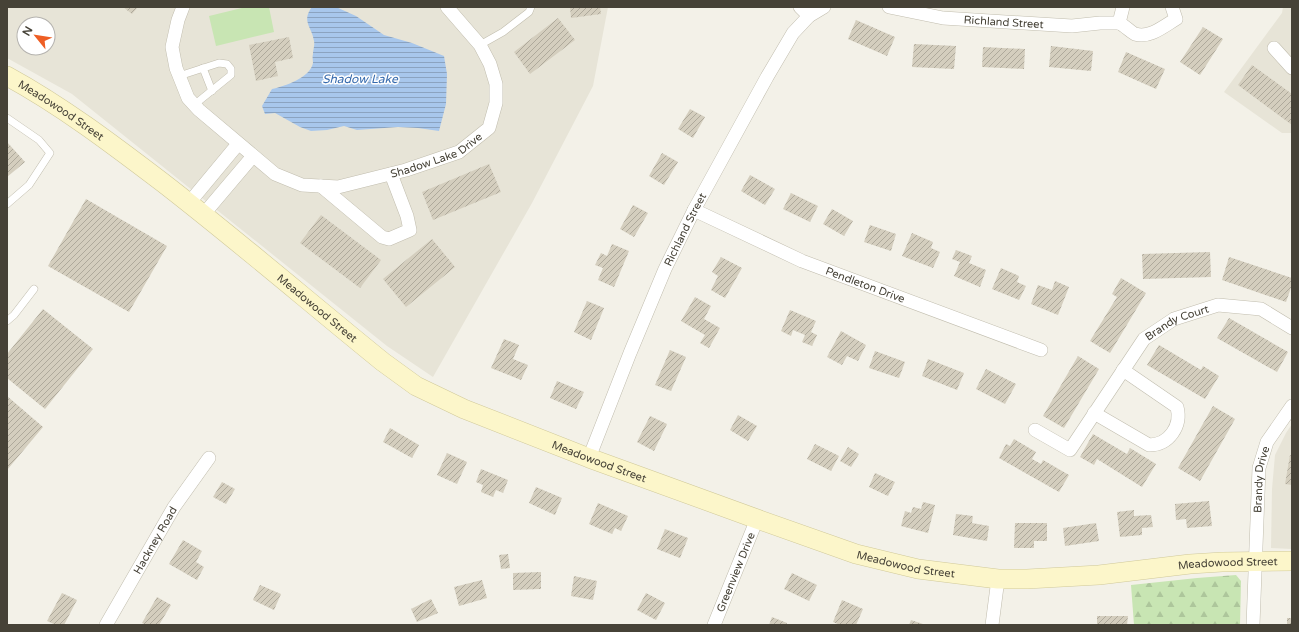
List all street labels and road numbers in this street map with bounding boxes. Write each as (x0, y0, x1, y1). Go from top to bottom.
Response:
street label: Richland Street (963, 13, 1044, 31)
street label: Meadowood Street (16, 77, 107, 143)
street label: Shadow Lake Drive (389, 130, 485, 180)
street label: Richland Street (661, 191, 709, 268)
street label: Pendleton Drive (824, 264, 907, 305)
street label: Meadowood Street (275, 271, 360, 345)
street label: Brandy Court (1142, 302, 1210, 343)
street label: Meadowood Street (550, 438, 648, 485)
street label: Brandy Drive (1251, 444, 1272, 513)
street label: Hackney Road (130, 504, 179, 576)
street label: Greenview Drive (713, 530, 757, 614)
street label: Meadowood Street (856, 548, 956, 580)
street label: Meadowood Street (1177, 555, 1278, 572)

